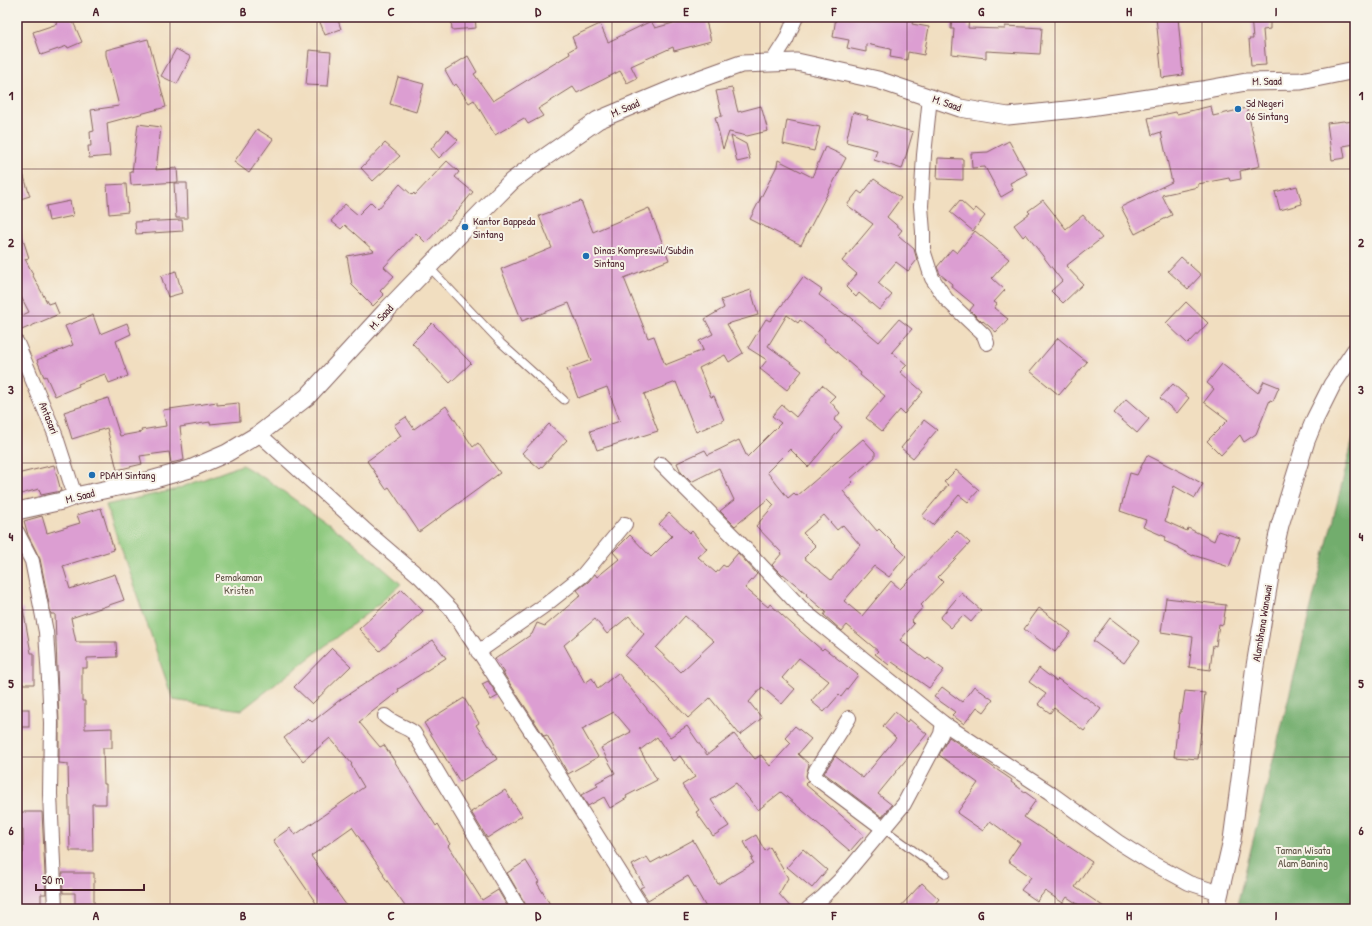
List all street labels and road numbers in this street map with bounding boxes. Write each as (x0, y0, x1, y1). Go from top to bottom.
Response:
street label: M. Saad (1252, 74, 1283, 88)
street label: M. Saad (931, 92, 964, 115)
street label: M. Saad (609, 96, 642, 120)
street label: M. Saad (366, 301, 397, 333)
street label: Antasari (36, 400, 62, 436)
street label: M. Saad (64, 485, 97, 506)
street label: Alambhana Wanawai (1249, 584, 1275, 662)

